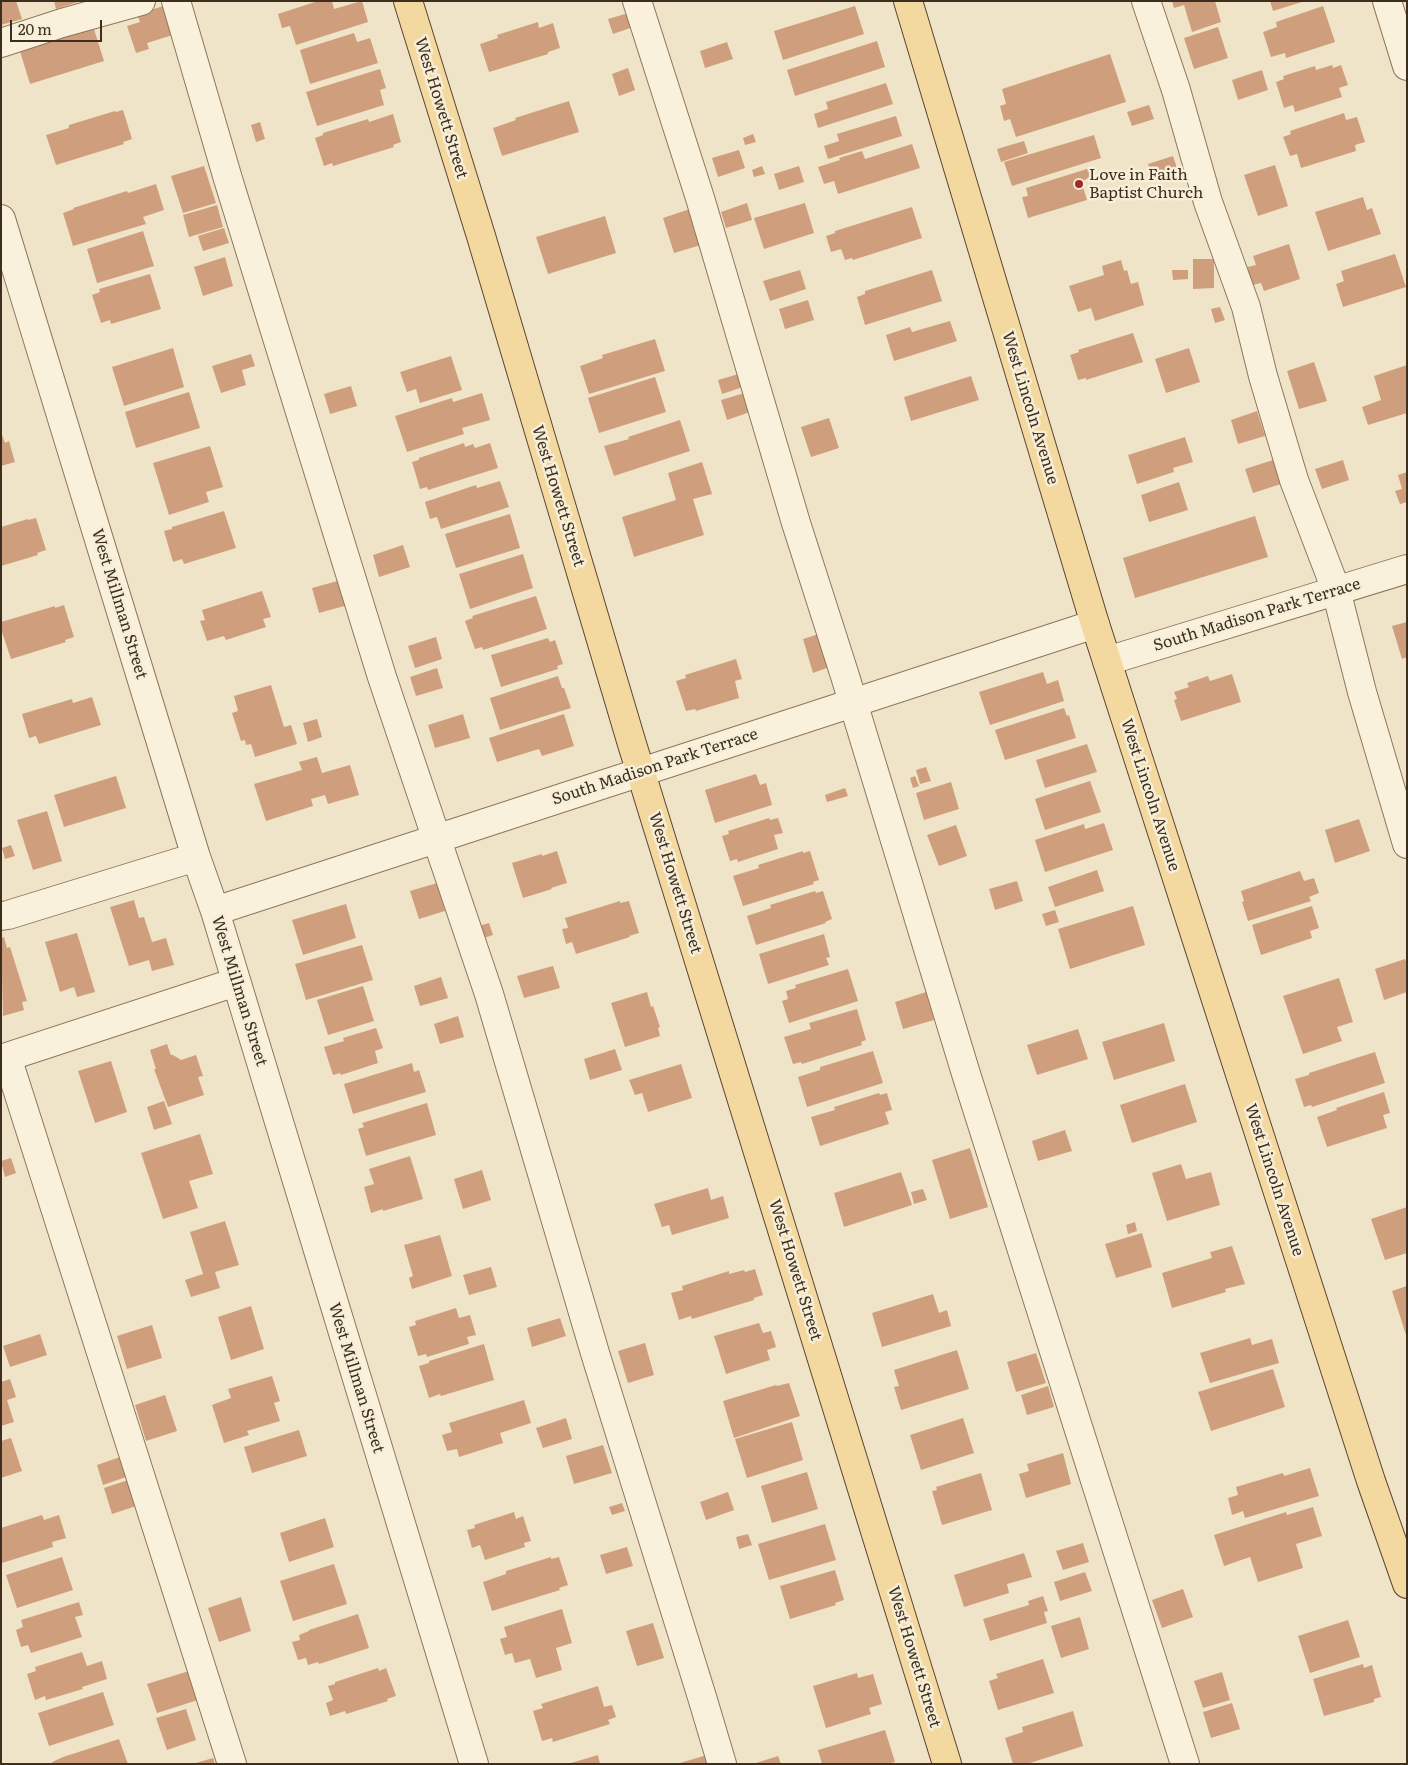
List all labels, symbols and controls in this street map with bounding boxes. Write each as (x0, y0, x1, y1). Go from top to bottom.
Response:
scale bar (12, 10, 105, 42)
text: 20 m (18, 17, 52, 40)
street label: West Howett Street (410, 35, 472, 181)
place label: Love in Faith Baptist Church (1089, 165, 1203, 203)
marker: Love in Faith Baptist Church (1073, 178, 1085, 190)
street label: West Lincoln Avenue (998, 329, 1062, 487)
street label: West Howett Street (527, 423, 589, 569)
street label: West Millman Street (87, 526, 151, 682)
street label: South Madison Park Terrace (1151, 574, 1363, 656)
street label: West Lincoln Avenue (1116, 716, 1184, 874)
street label: South Madison Park Terrace (550, 725, 760, 809)
street label: West Howett Street (644, 810, 706, 956)
street label: West Millman Street (207, 913, 271, 1069)
street label: West Lincoln Avenue (1240, 1101, 1308, 1259)
street label: West Howett Street (764, 1197, 826, 1343)
street label: West Millman Street (324, 1300, 388, 1456)
street label: West Howett Street (883, 1584, 945, 1730)

